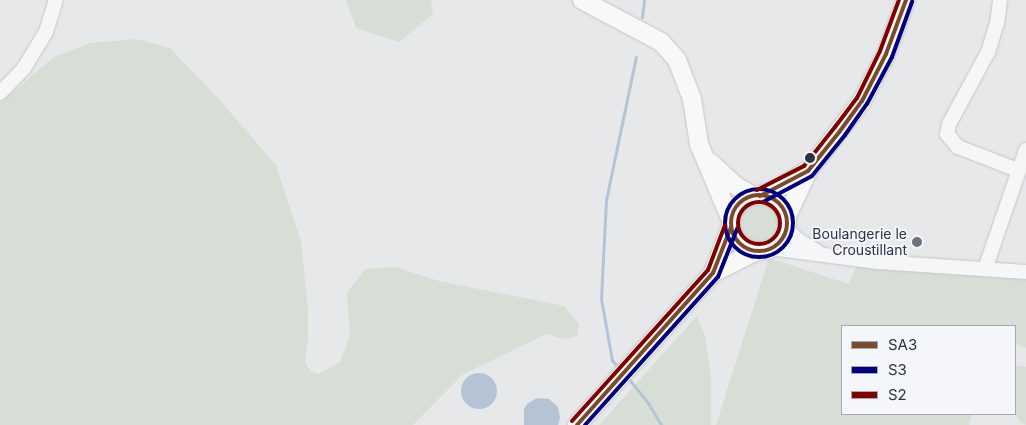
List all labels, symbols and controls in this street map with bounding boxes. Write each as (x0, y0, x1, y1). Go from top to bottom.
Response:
unlabelled marker (805, 153, 815, 163)
place label: Boulangerie le Croustillant (812, 226, 907, 258)
marker: Boulangerie le Croustillant (911, 236, 923, 248)
legend (841, 325, 1016, 415)
text: SA3 (888, 335, 917, 354)
text: S3 (888, 360, 907, 379)
text: S2 (888, 385, 907, 404)

